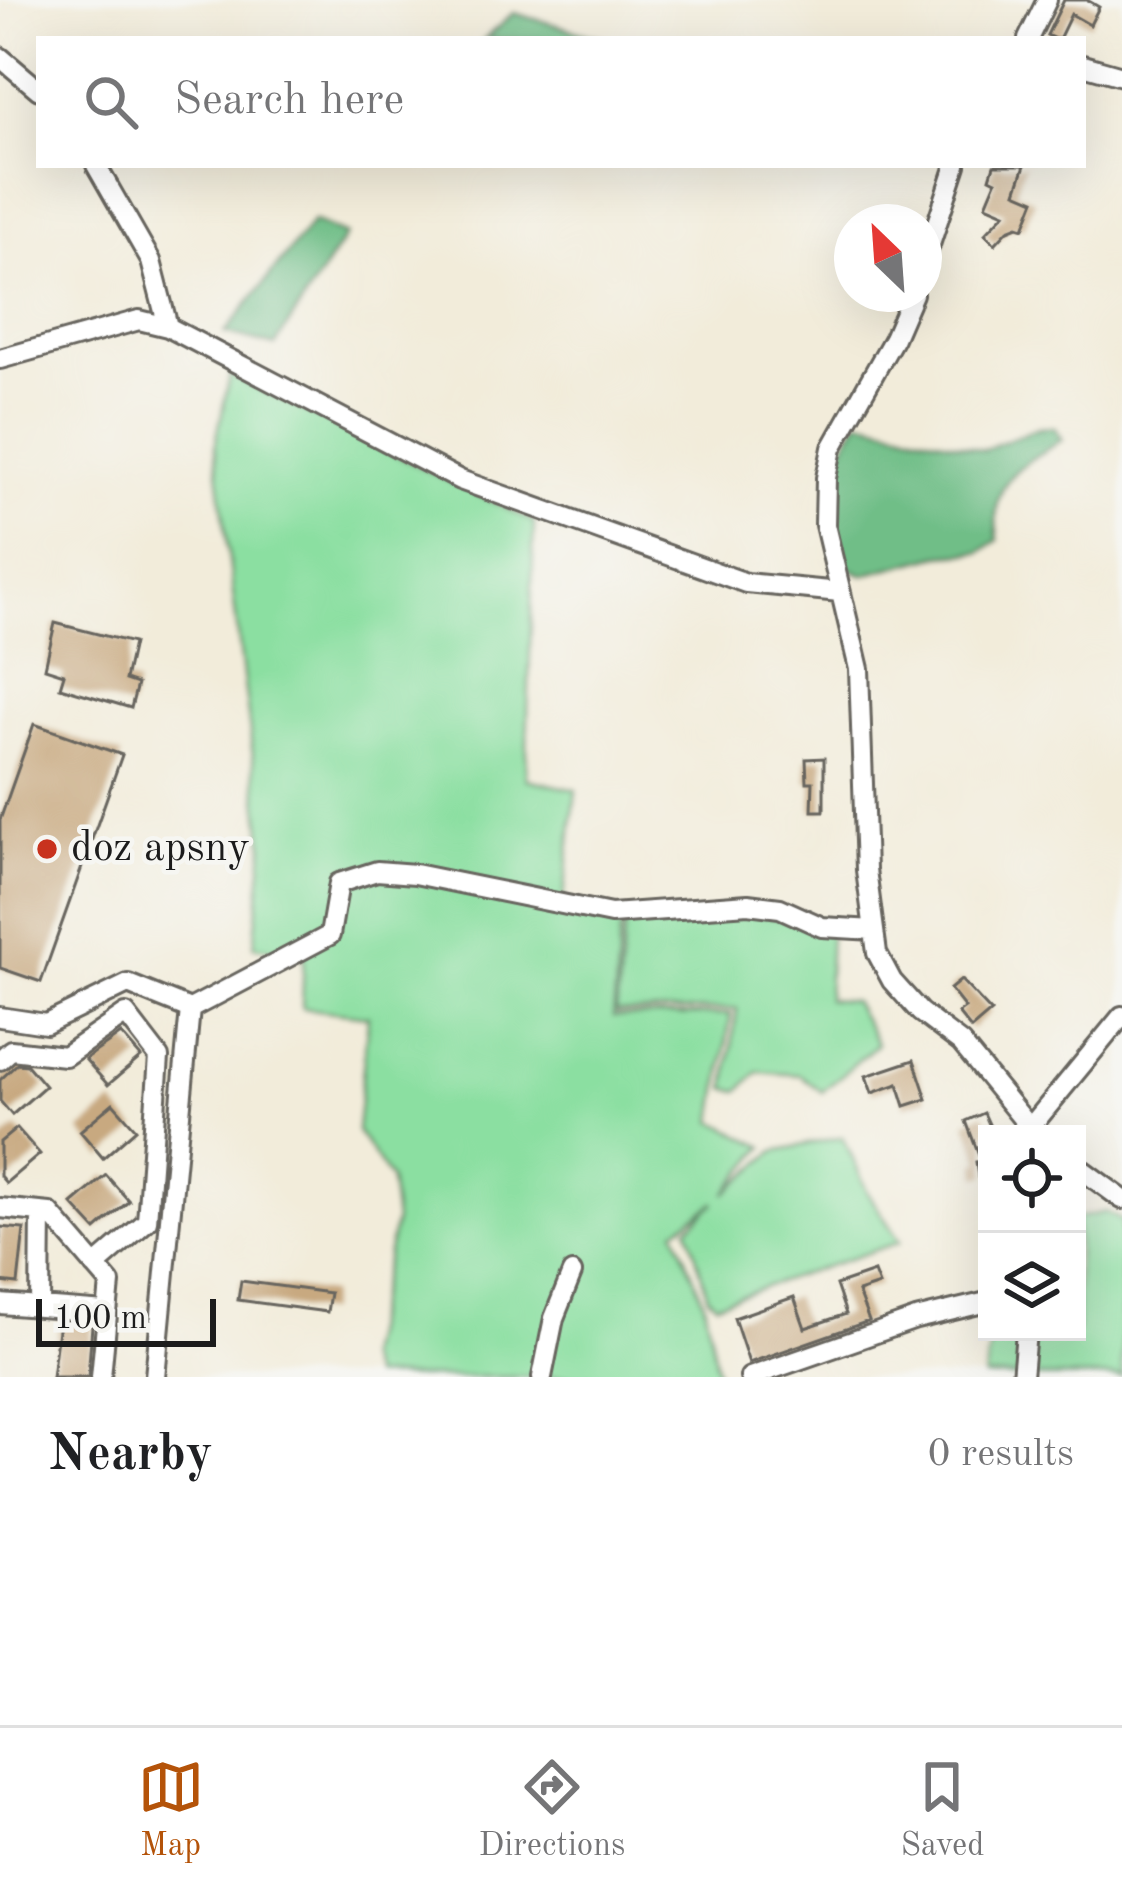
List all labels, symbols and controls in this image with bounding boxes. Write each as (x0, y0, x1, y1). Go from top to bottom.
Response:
search box (36, 36, 1086, 168)
icon: search (78, 69, 144, 135)
text: Search here (174, 79, 404, 124)
north arrow (834, 204, 942, 312)
place label: doz apsny (71, 828, 250, 870)
marker: doz apsny (34, 836, 60, 862)
map controls (978, 1125, 1086, 1341)
button: locate (978, 1125, 1086, 1233)
button: layers (978, 1233, 1086, 1341)
scale bar (36, 1293, 216, 1346)
text: 100 m (54, 1303, 147, 1336)
text: Nearby (48, 1430, 213, 1481)
text: 0 results (928, 1435, 1074, 1474)
tab: Map (138, 1754, 204, 1867)
tab: Directions (479, 1754, 625, 1867)
tab: Saved (900, 1754, 984, 1867)

